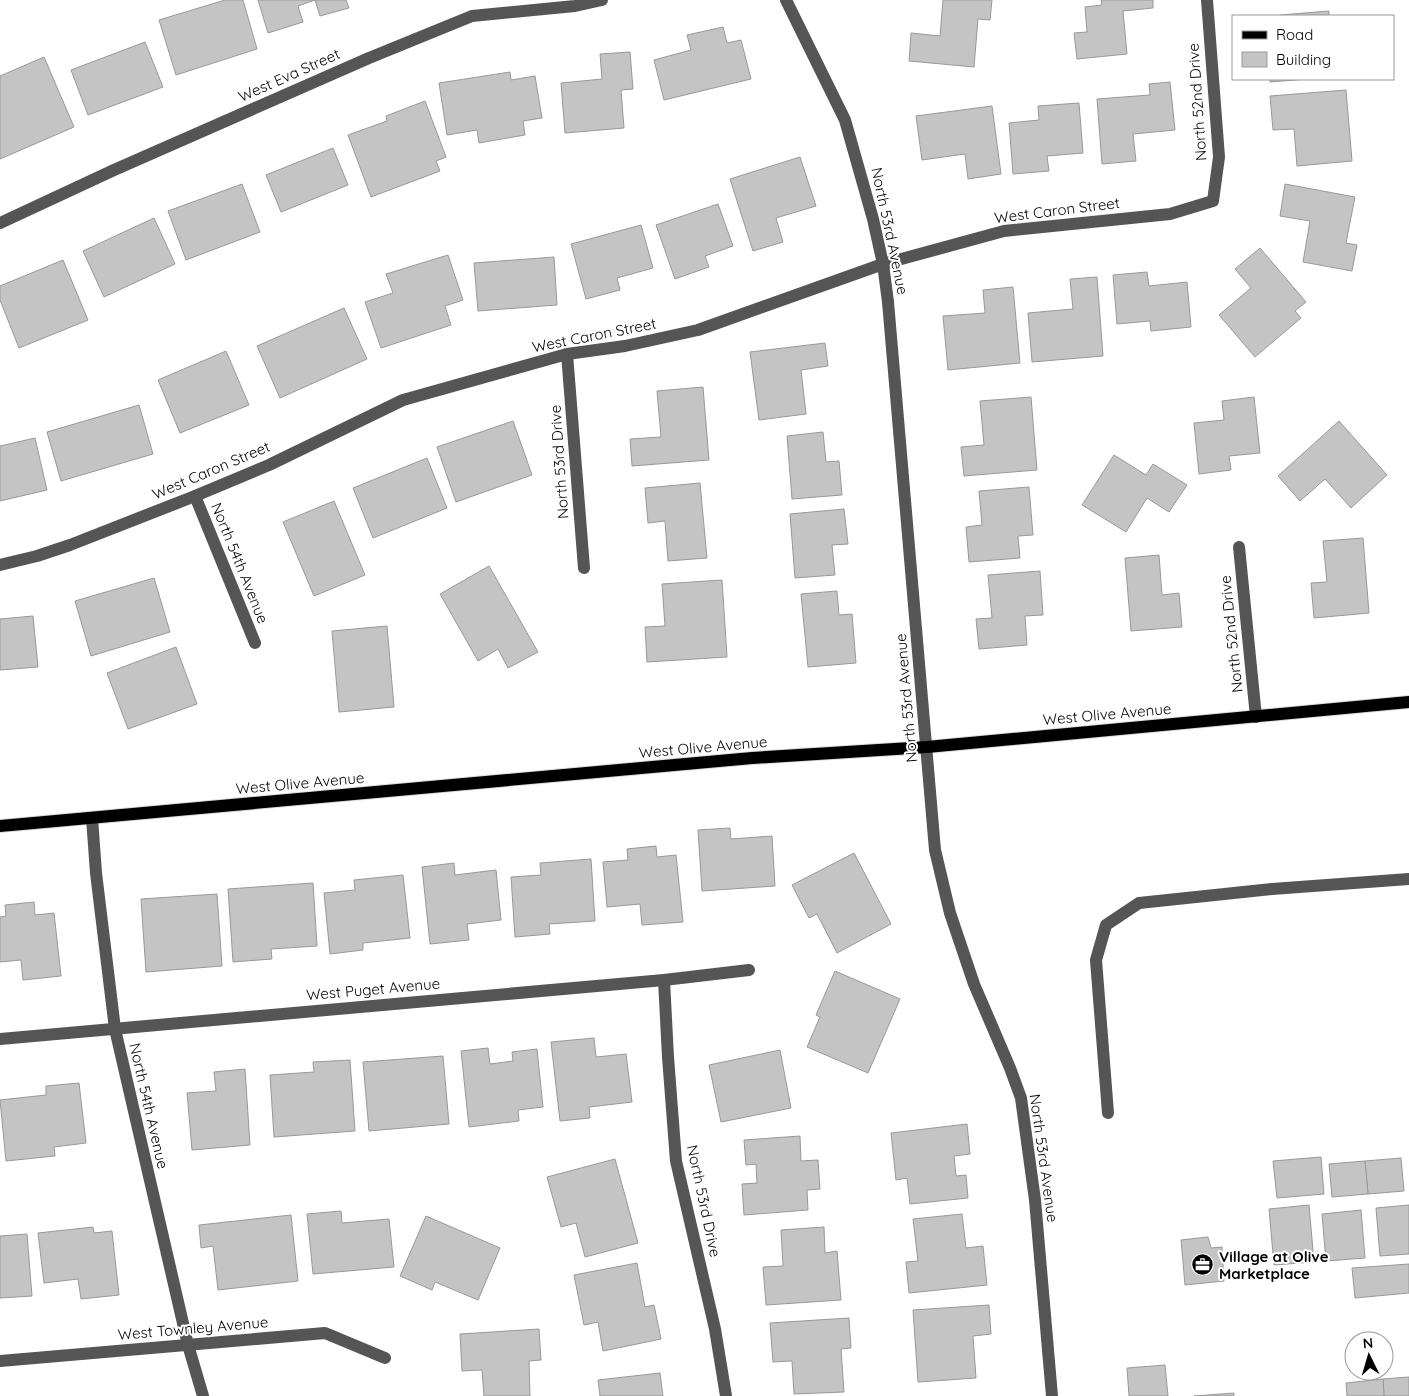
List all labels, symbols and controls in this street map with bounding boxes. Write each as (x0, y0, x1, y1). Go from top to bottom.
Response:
legend (1232, 15, 1394, 80)
text: Road (1276, 25, 1313, 44)
street label: North 52nd Drive (1183, 43, 1211, 161)
street label: West Eva Street (235, 44, 343, 106)
text: Building (1276, 50, 1331, 69)
street label: North 53rd Avenue (867, 166, 913, 296)
street label: West Caron Street (993, 193, 1121, 227)
street label: West Caron Street (530, 314, 658, 356)
street label: North 53rd Drive (546, 404, 572, 520)
street label: West Caron Street (149, 437, 273, 503)
street label: North 54th Avenue (207, 500, 273, 626)
street label: North 52nd Drive (1215, 574, 1247, 694)
street label: North 53rd Avenue (891, 633, 921, 763)
street label: West Olive Avenue (1042, 699, 1172, 729)
street label: West Olive Avenue (638, 732, 768, 762)
street label: West Olive Avenue (235, 768, 365, 798)
street label: West Puget Avenue (305, 974, 441, 1004)
street label: North 54th Avenue (125, 1041, 173, 1171)
street label: North 53rd Avenue (1026, 1093, 1062, 1223)
street label: North 53rd Drive (683, 1143, 725, 1259)
place label: Village at Olive Marketplace (1219, 1247, 1329, 1283)
office icon: Village at Olive Marketplace (1191, 1253, 1215, 1277)
street label: West Townley Avenue (117, 1312, 269, 1344)
north arrow (1344, 1331, 1394, 1381)
text: N (1362, 1334, 1374, 1352)

